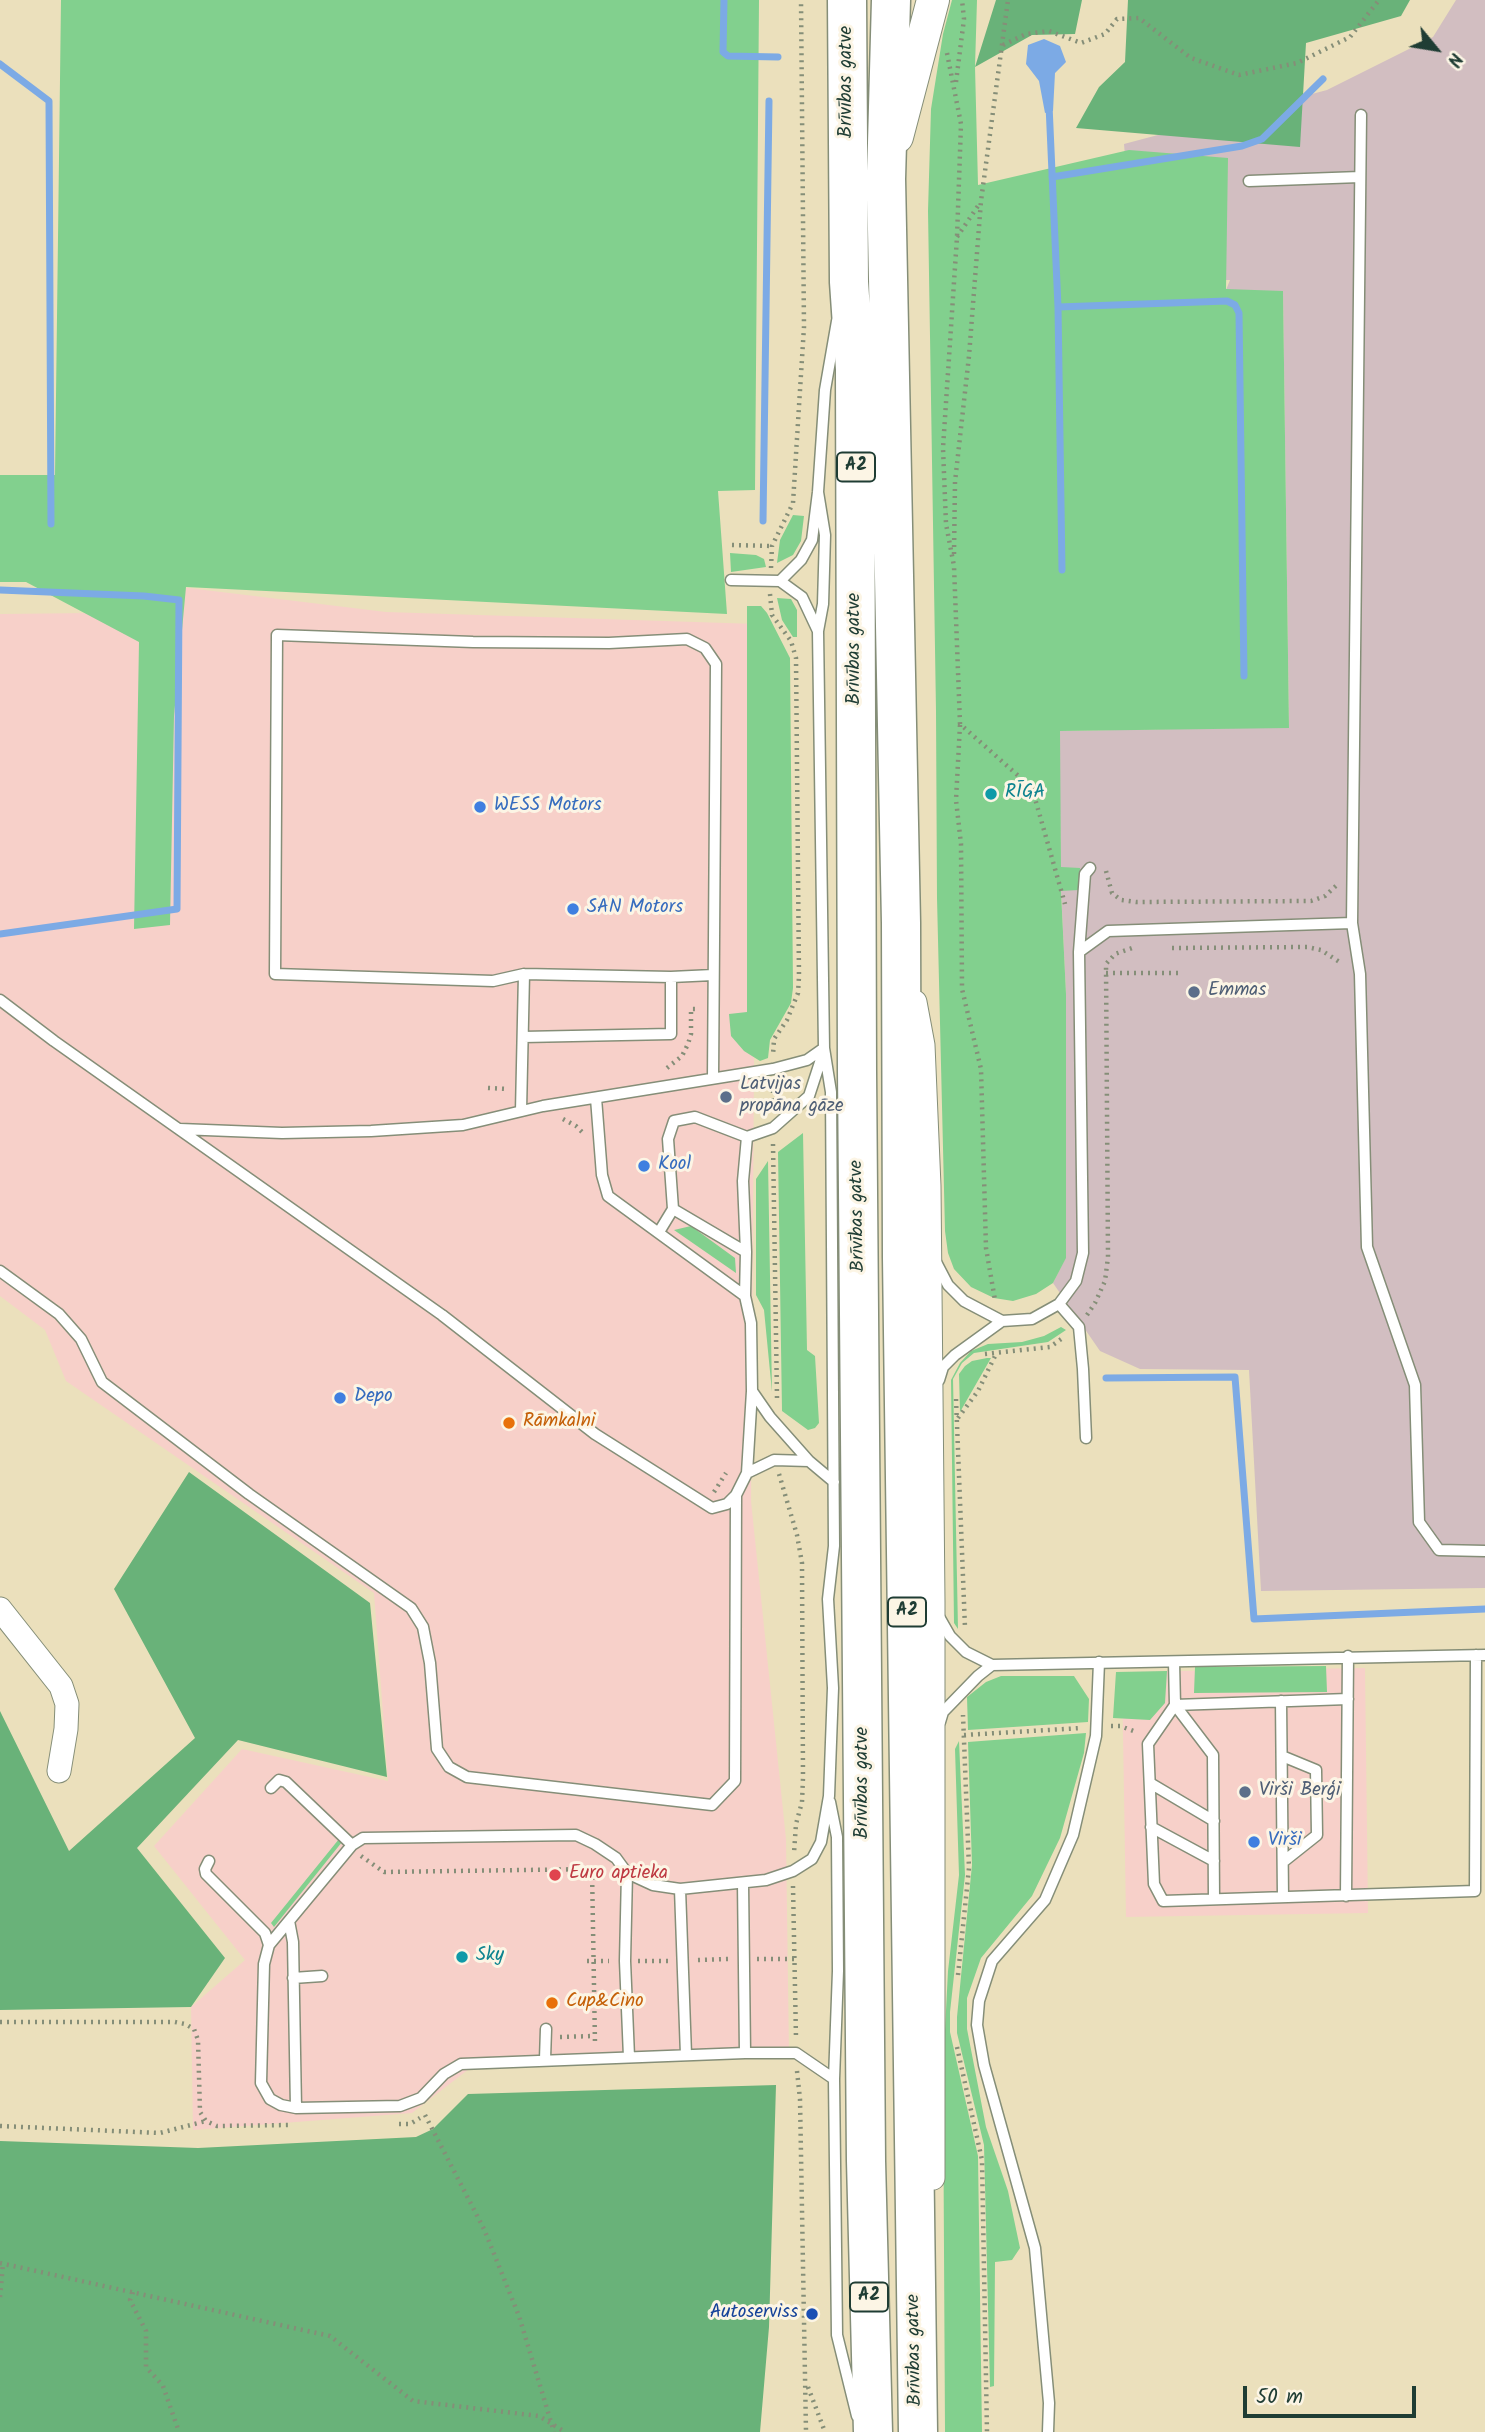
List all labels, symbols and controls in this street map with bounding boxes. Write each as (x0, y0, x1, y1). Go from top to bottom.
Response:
north arrow (1401, 14, 1471, 84)
street label: Brīvības gatve (837, 26, 859, 138)
text: N (1438, 47, 1470, 72)
road number: A2 (837, 452, 875, 481)
street label: Brīvības gatve (845, 593, 867, 705)
place label: RĪGA (1005, 783, 1045, 805)
marker: RĪGA (983, 786, 999, 802)
place label: WESS Motors (494, 796, 602, 818)
marker: WESS Motors (472, 799, 488, 815)
place label: SAN Motors (587, 898, 683, 920)
marker: SAN Motors (565, 901, 581, 917)
place label: Emmas (1208, 981, 1266, 1003)
marker: Emmas (1186, 984, 1202, 1000)
place label: Latvijas propāna gāze (740, 1075, 844, 1119)
marker: Latvijas propāna gāze (718, 1089, 734, 1105)
place label: Kool (658, 1155, 691, 1177)
marker: Kool (636, 1158, 652, 1174)
street label: Brīvības gatve (847, 1160, 871, 1272)
place label: Depo (354, 1387, 392, 1409)
marker: Depo (332, 1390, 348, 1406)
place label: Rāmkalni (523, 1412, 595, 1434)
marker: Rāmkalni (501, 1415, 517, 1431)
road number: A2 (888, 1597, 926, 1626)
street label: Brīvības gatve (853, 1727, 875, 1839)
place label: Virši Berģi (1259, 1781, 1341, 1803)
marker: Virši Berģi (1237, 1784, 1253, 1800)
place label: Virši (1268, 1831, 1302, 1853)
marker: Virši (1246, 1834, 1262, 1850)
place label: Euro aptieka (569, 1864, 668, 1886)
marker: Euro aptieka (547, 1867, 563, 1883)
place label: Sky (476, 1946, 504, 1968)
marker: Sky (454, 1949, 470, 1965)
place label: Cup&Cino (566, 1992, 644, 2014)
marker: Cup&Cino (544, 1995, 560, 2011)
road number: A2 (850, 2283, 888, 2312)
street label: Brīvības gatve (904, 2294, 928, 2406)
place label: Autoserviss (710, 2303, 798, 2325)
marker: Autoserviss (804, 2306, 820, 2322)
scale bar (1247, 2372, 1420, 2416)
text: 50 m (1256, 2381, 1303, 2414)

